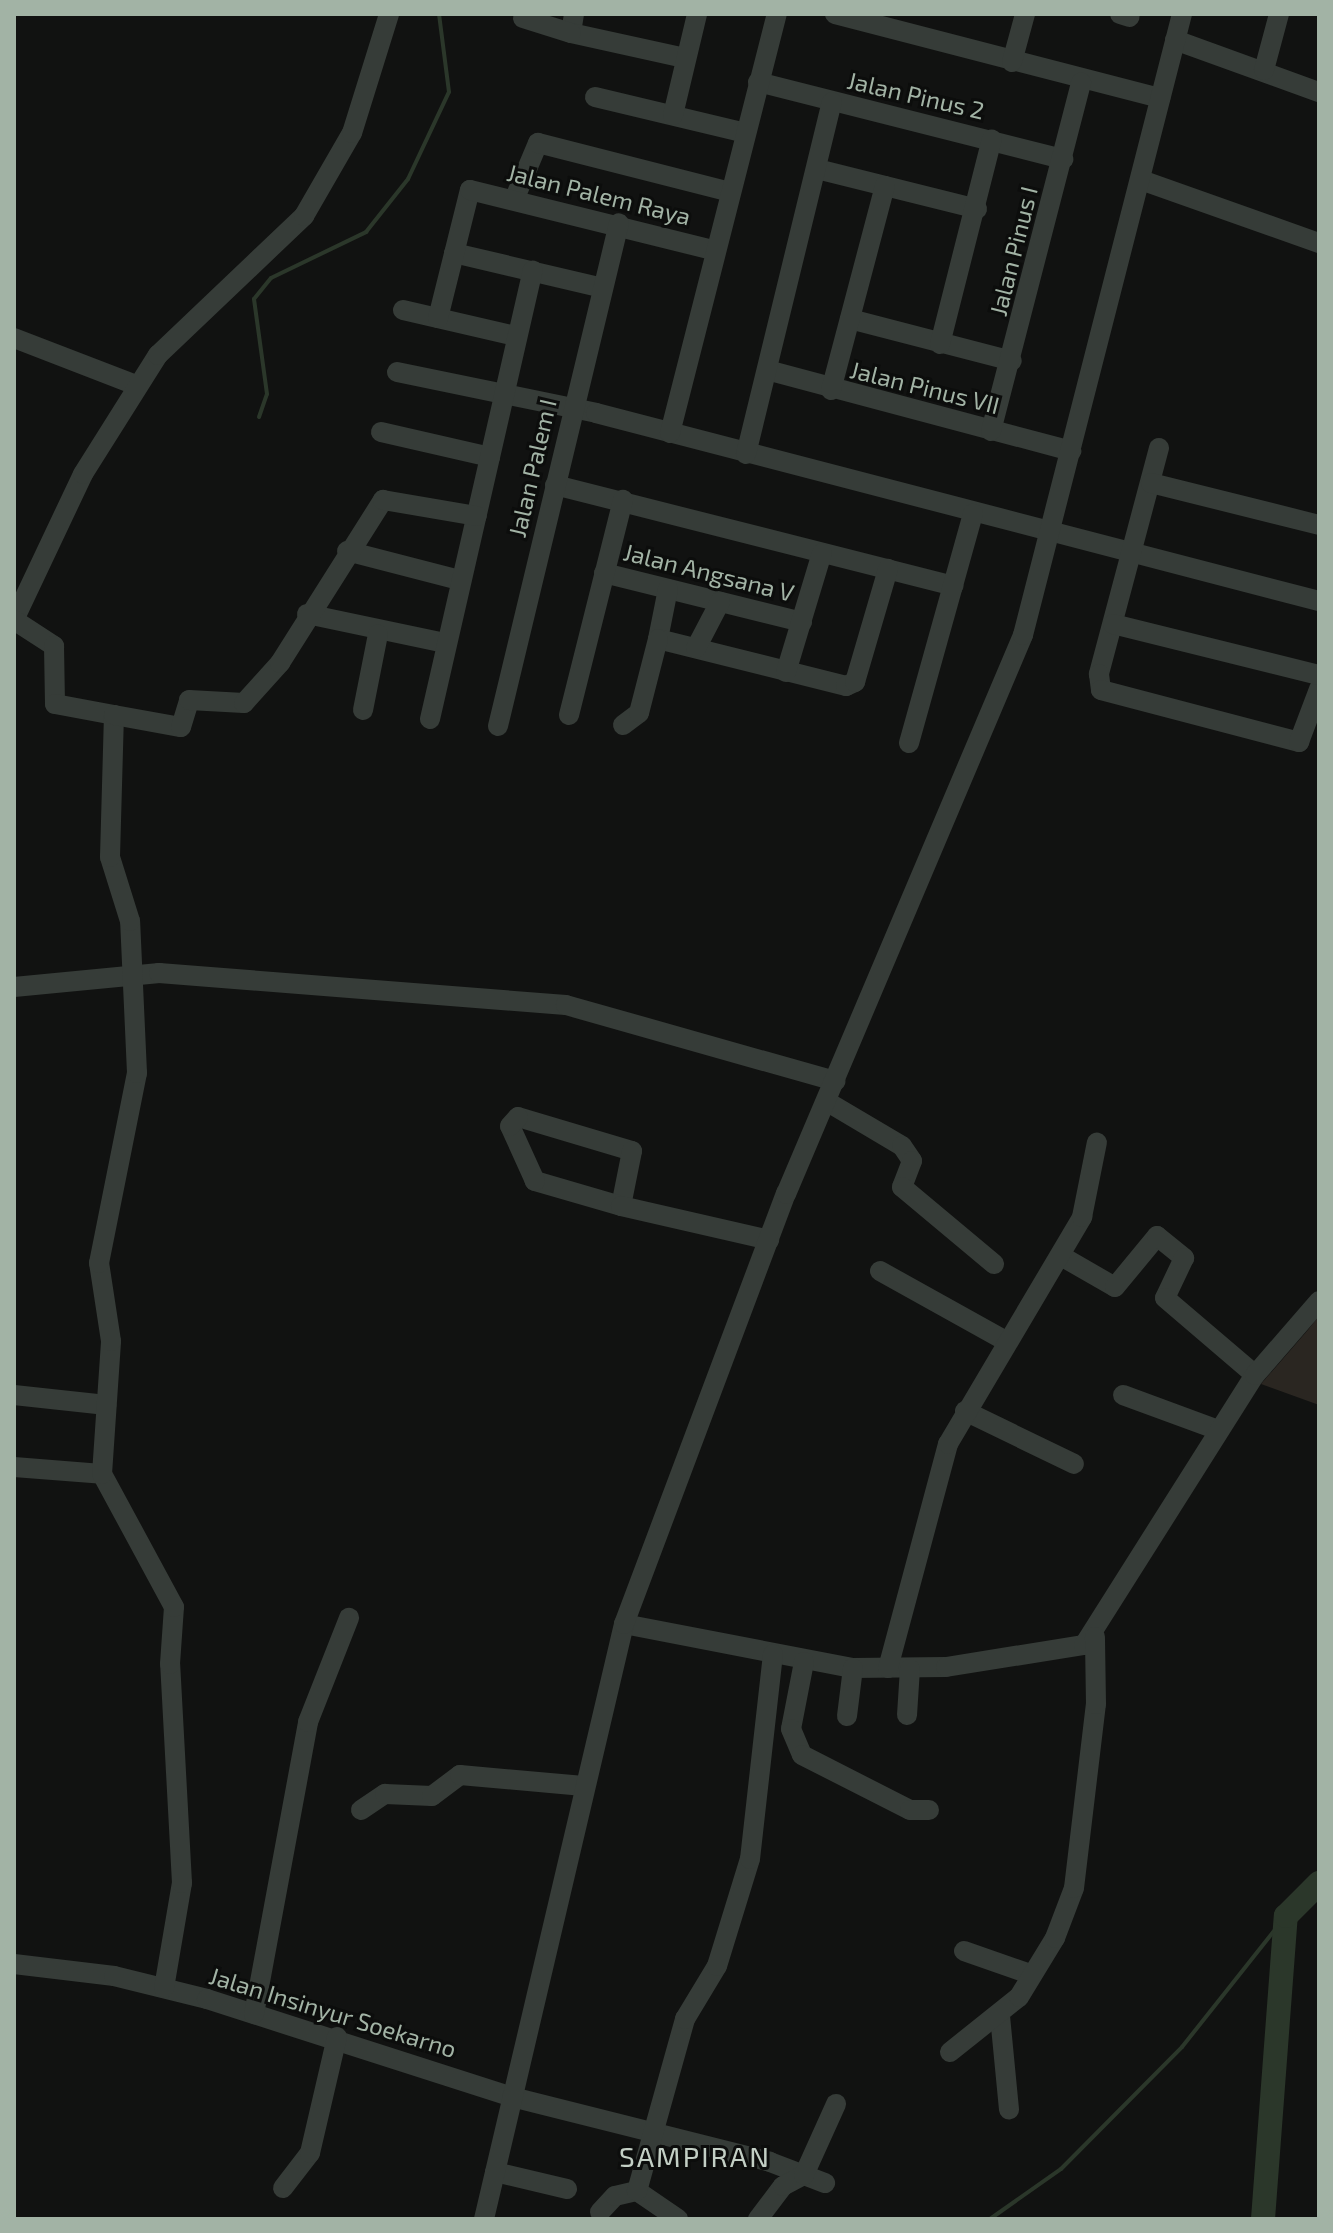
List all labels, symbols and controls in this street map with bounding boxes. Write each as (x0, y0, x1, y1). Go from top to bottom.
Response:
street label: Jalan Pinus 2 (845, 65, 987, 125)
street label: Jalan Palem Raya (504, 157, 694, 231)
street label: Jalan Pinus I (983, 183, 1043, 319)
street label: Jalan Pinus VII (847, 354, 1003, 420)
street label: Jalan Palem I (502, 396, 562, 540)
street label: Jalan Angsana V (620, 537, 798, 607)
street label: Jalan Insinyur Soekarno (206, 1961, 460, 2063)
district label: SAMPIRAN (619, 2139, 771, 2173)

